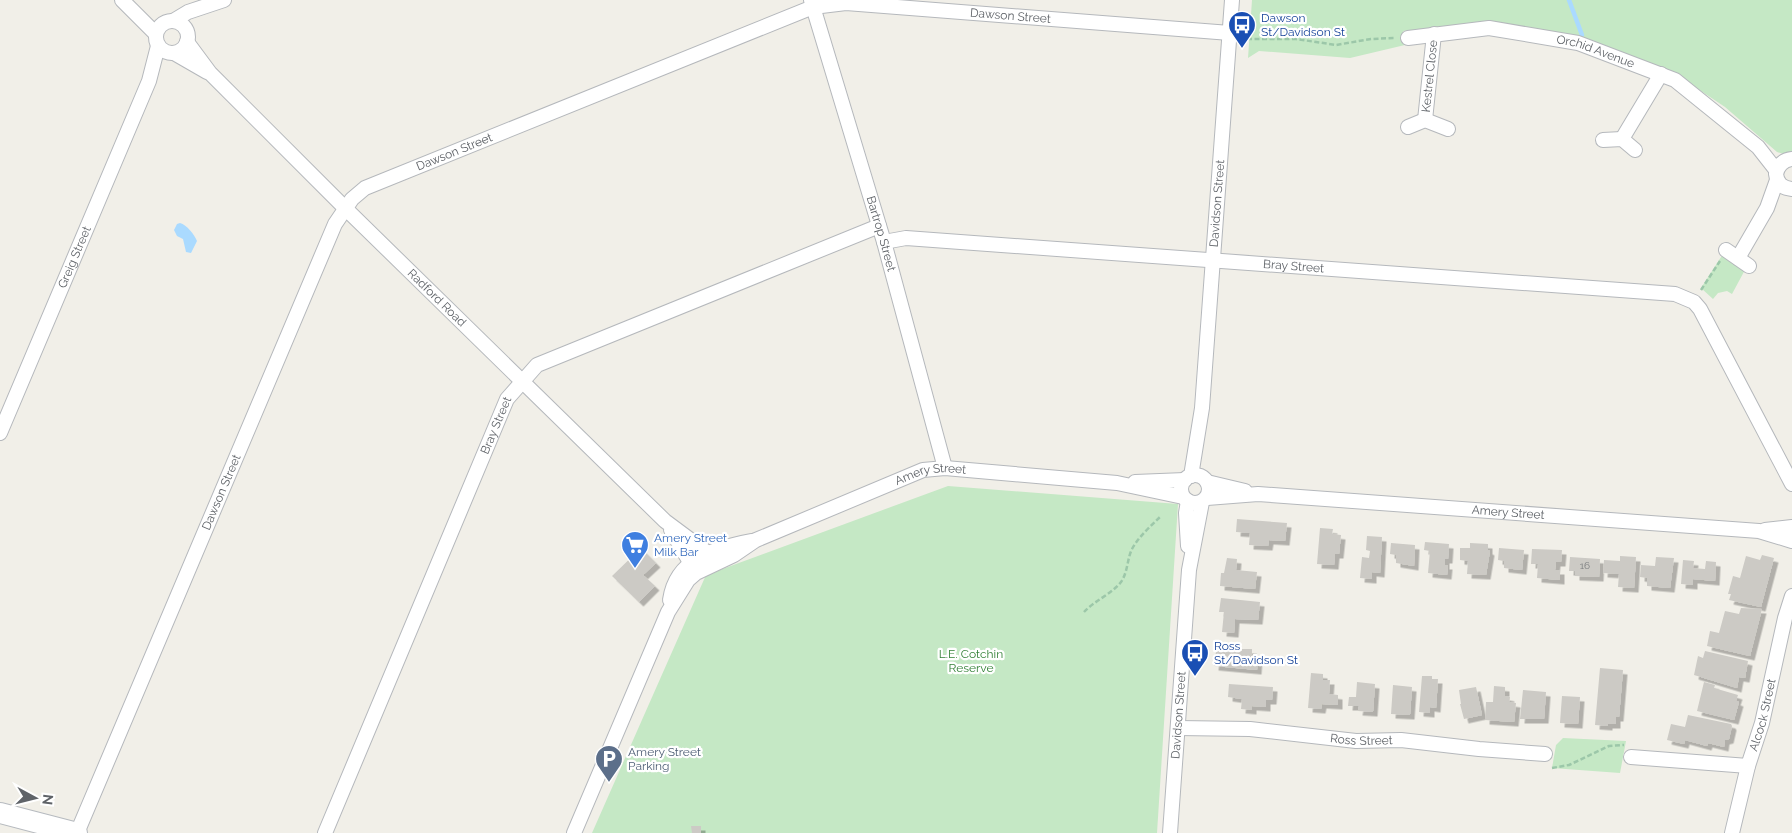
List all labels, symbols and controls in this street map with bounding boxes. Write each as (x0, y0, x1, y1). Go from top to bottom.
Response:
street label: Dawson Street (970, 6, 1051, 26)
bus stop icon: Dawson St/Davidson St (1227, 10, 1257, 49)
place label: Dawson St/Davidson St (1261, 11, 1345, 39)
street label: Orchid Avenue (1555, 33, 1636, 71)
street label: Kestrel Close (1419, 39, 1440, 113)
street label: Dawson Street (414, 130, 494, 174)
street label: Davidson Street (1207, 159, 1227, 248)
street label: Bartrop Street (864, 194, 899, 273)
street label: Greig Street (55, 224, 94, 290)
street label: Bray Street (1263, 257, 1325, 275)
street label: Radford Road (405, 266, 469, 329)
street label: Bray Street (478, 394, 514, 456)
street label: Dawson Street (199, 452, 244, 532)
street label: Amery Street (893, 461, 967, 488)
street label: Amery Street (1471, 503, 1545, 522)
supermarket icon: Amery Street Milk Bar (620, 530, 650, 569)
place label: Amery Street Milk Bar (654, 531, 727, 559)
house number: 16 (1580, 560, 1590, 571)
bus stop icon: Ross St/Davidson St (1180, 638, 1210, 677)
place label: Ross St/Davidson St (1214, 639, 1298, 667)
park label: L.E. Cotchin Reserve (939, 647, 1003, 675)
street label: Davidson Street (1168, 671, 1189, 760)
street label: Alcock Street (1746, 677, 1778, 753)
street label: Ross Street (1329, 731, 1393, 748)
parking icon: Amery Street Parking (594, 744, 624, 783)
place label: Amery Street Parking (628, 745, 701, 773)
north arrow (10, 773, 60, 823)
text: N (39, 793, 56, 806)

